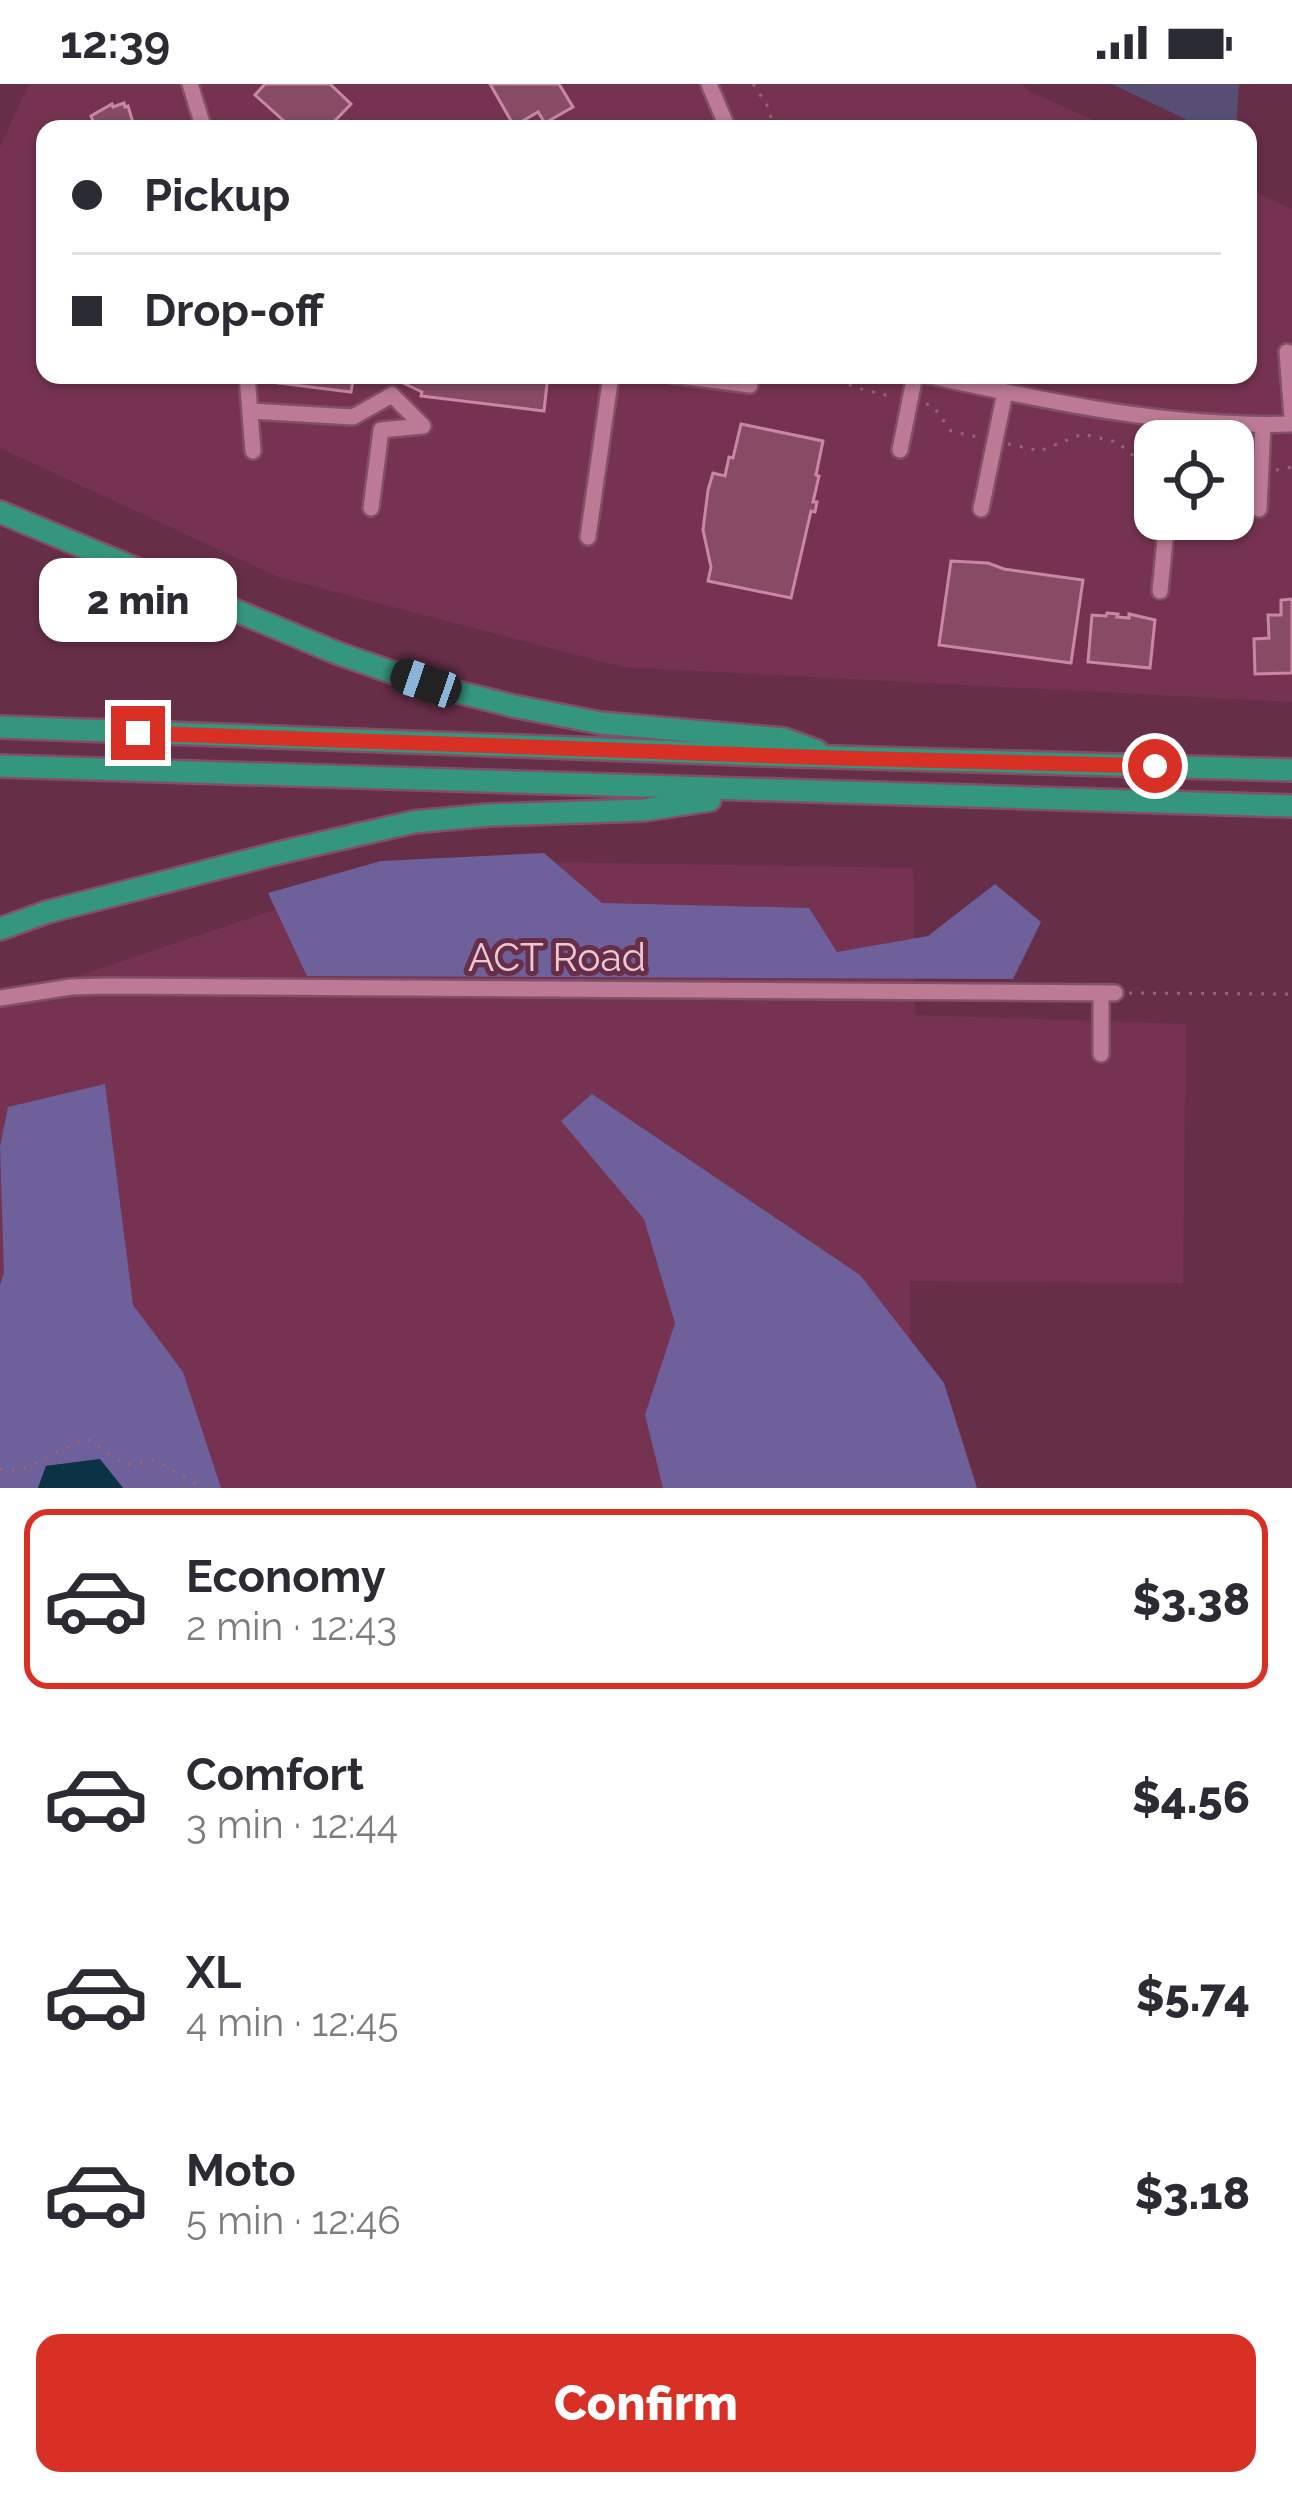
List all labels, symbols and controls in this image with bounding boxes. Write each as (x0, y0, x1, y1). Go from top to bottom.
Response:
text: 12:39 (60, 16, 170, 69)
text: Pickup (144, 169, 290, 222)
text: Drop-off (144, 284, 324, 337)
map controls (1134, 420, 1254, 540)
button: locate (1134, 420, 1254, 540)
callout: 2 min (39, 559, 237, 643)
text: 2 min (87, 577, 189, 623)
car (386, 654, 466, 712)
route end (111, 706, 165, 760)
route start (1128, 739, 1182, 793)
street label: ACT Road (468, 934, 646, 980)
icon: car (42, 1545, 150, 1653)
text: Economy (186, 1550, 386, 1603)
text: $3.38 (1132, 1573, 1250, 1626)
text: 2 min · 12:43 (186, 1603, 397, 1649)
icon: car (42, 1743, 150, 1851)
text: Comfort (186, 1748, 364, 1801)
text: $4.56 (1132, 1771, 1250, 1824)
text: 3 min · 12:44 (186, 1801, 398, 1847)
icon: car (42, 1941, 150, 2049)
text: XL (186, 1946, 241, 1999)
text: $5.74 (1136, 1969, 1250, 2022)
text: 4 min · 12:45 (186, 1999, 398, 2045)
icon: car (42, 2139, 150, 2247)
text: Moto (186, 2144, 296, 2197)
text: $3.18 (1135, 2167, 1250, 2220)
text: 5 min · 12:46 (186, 2197, 401, 2243)
button: Confirm (36, 2334, 1256, 2472)

